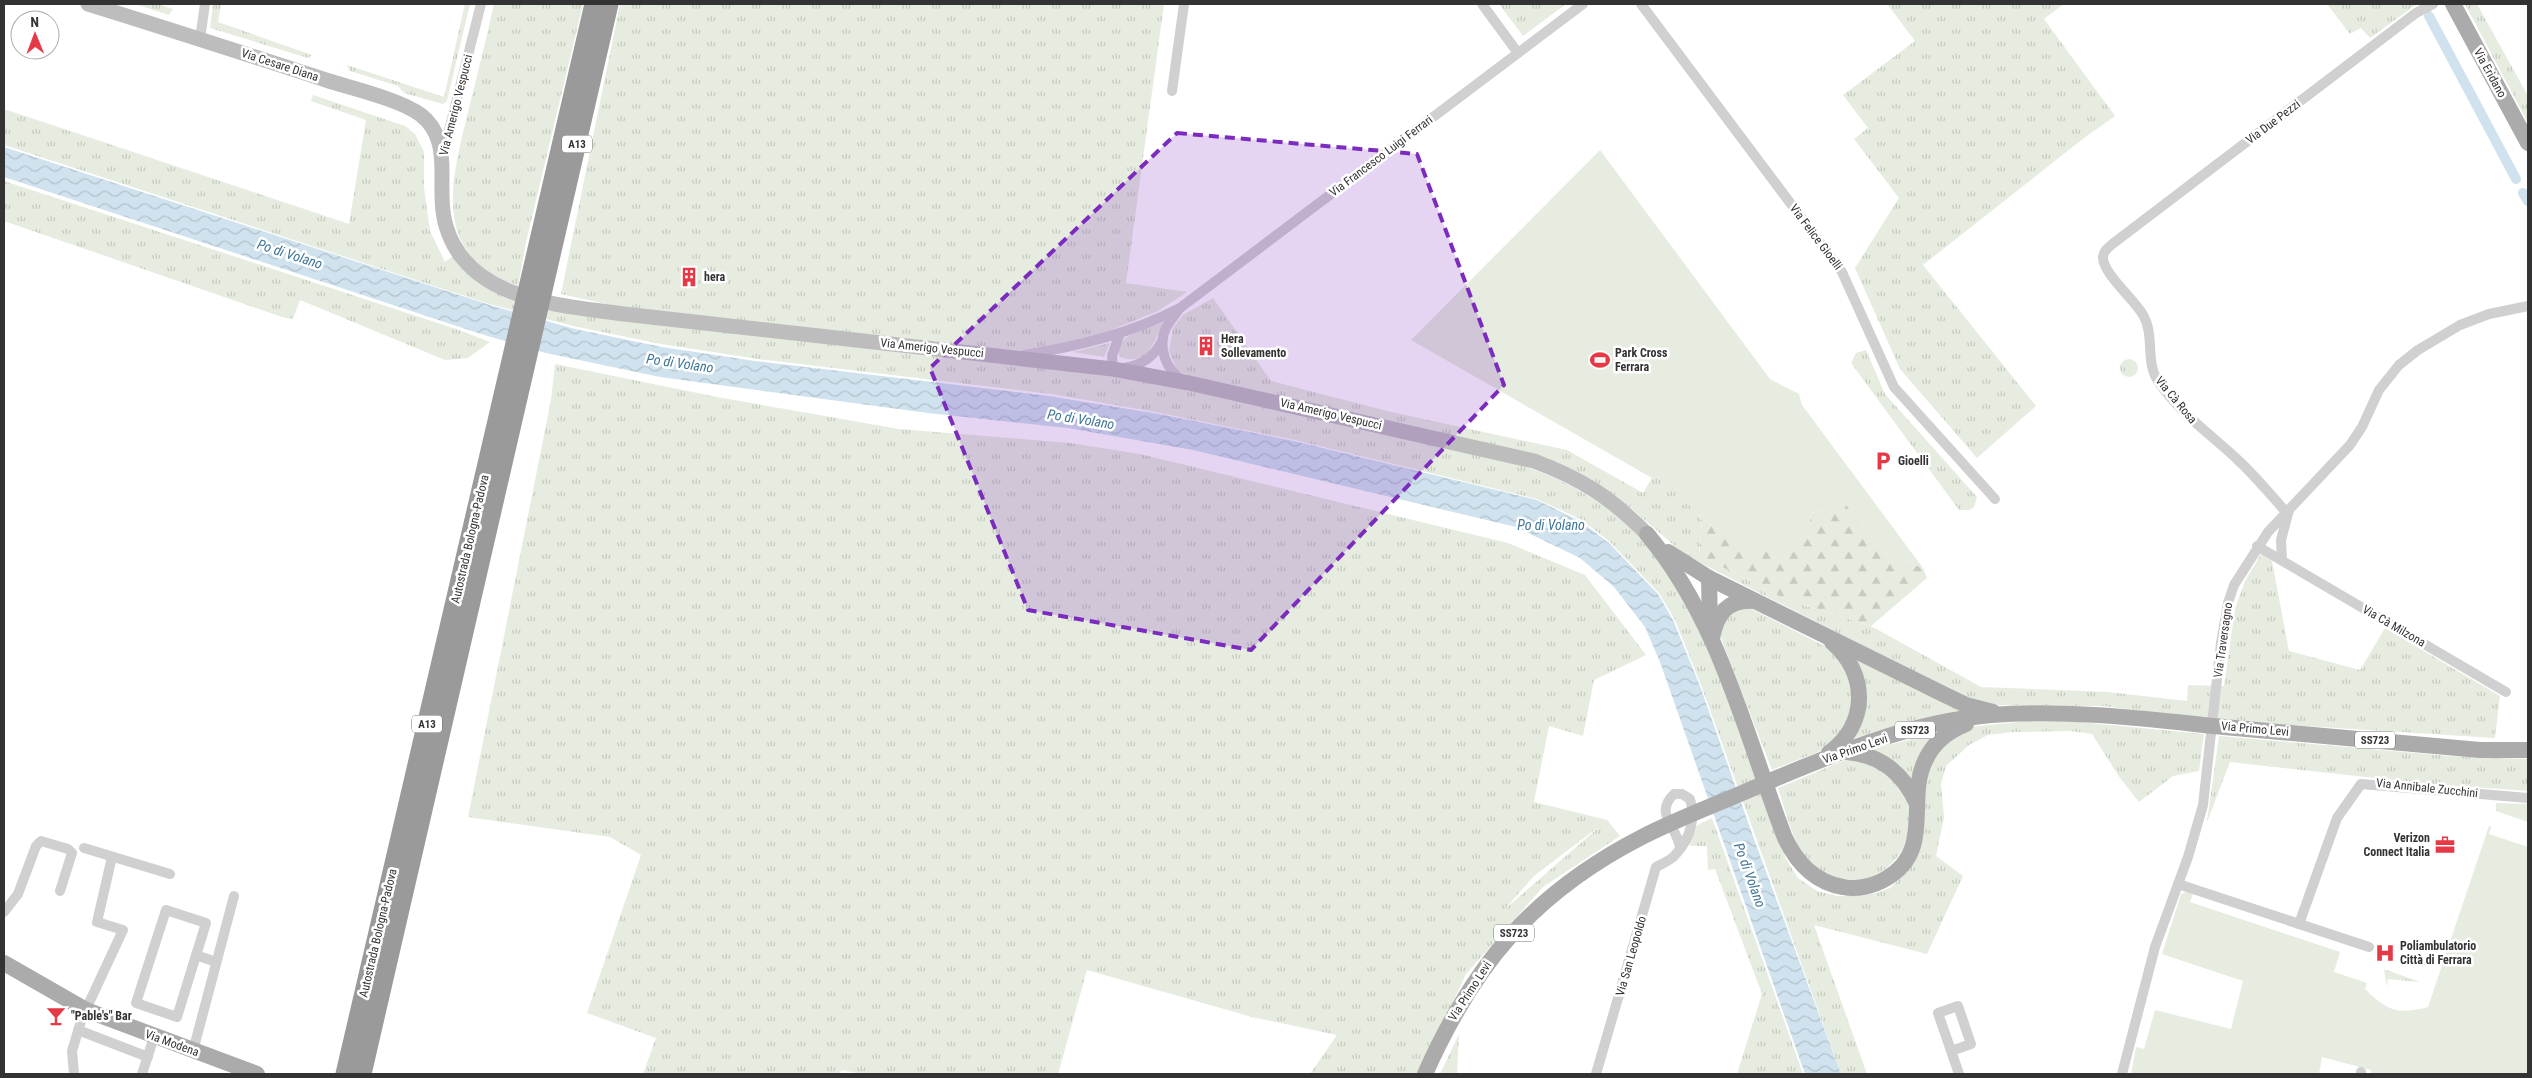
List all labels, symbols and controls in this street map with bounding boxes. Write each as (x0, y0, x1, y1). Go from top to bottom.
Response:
north arrow (10, 10, 60, 60)
text: N (30, 14, 39, 30)
street label: Via Cesare Diana (240, 46, 321, 84)
street label: Via Eridano (2471, 46, 2509, 100)
street label: Via Amerigo Vespucci (437, 53, 475, 157)
street label: Via Due Pezzi (2243, 97, 2303, 147)
street label: Via Francesco Luigi Ferrari (1327, 113, 1435, 199)
road number: A13 (562, 136, 592, 152)
street label: Via Felice Gioelli (1787, 201, 1845, 273)
water label: Po di Volano (255, 236, 325, 272)
building icon: hera (678, 266, 700, 288)
place label: hera (704, 270, 725, 284)
place label: Hera Sollevamento (1221, 332, 1286, 360)
building icon: Hera Sollevamento (1195, 335, 1217, 357)
street label: Via Amerigo Vespucci (880, 336, 984, 360)
place label: Park Cross Ferrara (1615, 346, 1668, 374)
sports icon: Park Cross Ferrara (1589, 349, 1611, 371)
water label: Po di Volano (645, 350, 715, 376)
street label: Via Cà Rosa (2152, 374, 2200, 426)
street label: Via Amerigo Vespucci (1279, 396, 1383, 432)
water label: Po di Volano (1046, 406, 1116, 432)
parking icon: Gioelli (1872, 450, 1894, 472)
place label: Gioelli (1898, 454, 1929, 468)
street label: Autostrada Bologna-Padova (448, 473, 492, 605)
water label: Po di Volano (1517, 517, 1585, 533)
street label: Via Traversagno (2211, 601, 2235, 679)
street label: Via Cà Milzona (2360, 602, 2428, 650)
road number: A13 (412, 716, 442, 732)
street label: Via Primo Levi (2221, 719, 2289, 739)
road number: SS723 (1895, 722, 1935, 738)
street label: Via Primo Levi (1821, 731, 1889, 767)
road number: SS723 (2355, 732, 2395, 748)
street label: Via Annibale Zucchini (2375, 776, 2479, 800)
place label: Verizon Connect Italia (2363, 831, 2430, 859)
office icon: Verizon Connect Italia (2434, 834, 2456, 856)
water label: Po di Volano (1731, 840, 1769, 910)
street label: Autostrada Bologna-Padova (356, 867, 400, 999)
street label: Via San Leopoldo (1613, 914, 1649, 998)
road number: SS723 (1494, 924, 1534, 941)
place label: Poliambulatorio Città di Ferrara (2400, 939, 2476, 967)
hospital icon: Poliambulatorio Città di Ferrara (2374, 942, 2396, 964)
street label: Via Primo Levi (1446, 959, 1494, 1023)
bar icon: "Pable's" Bar (45, 1005, 67, 1027)
place label: "Pable's" Bar (71, 1009, 132, 1023)
street label: Via Modena (143, 1027, 201, 1059)

